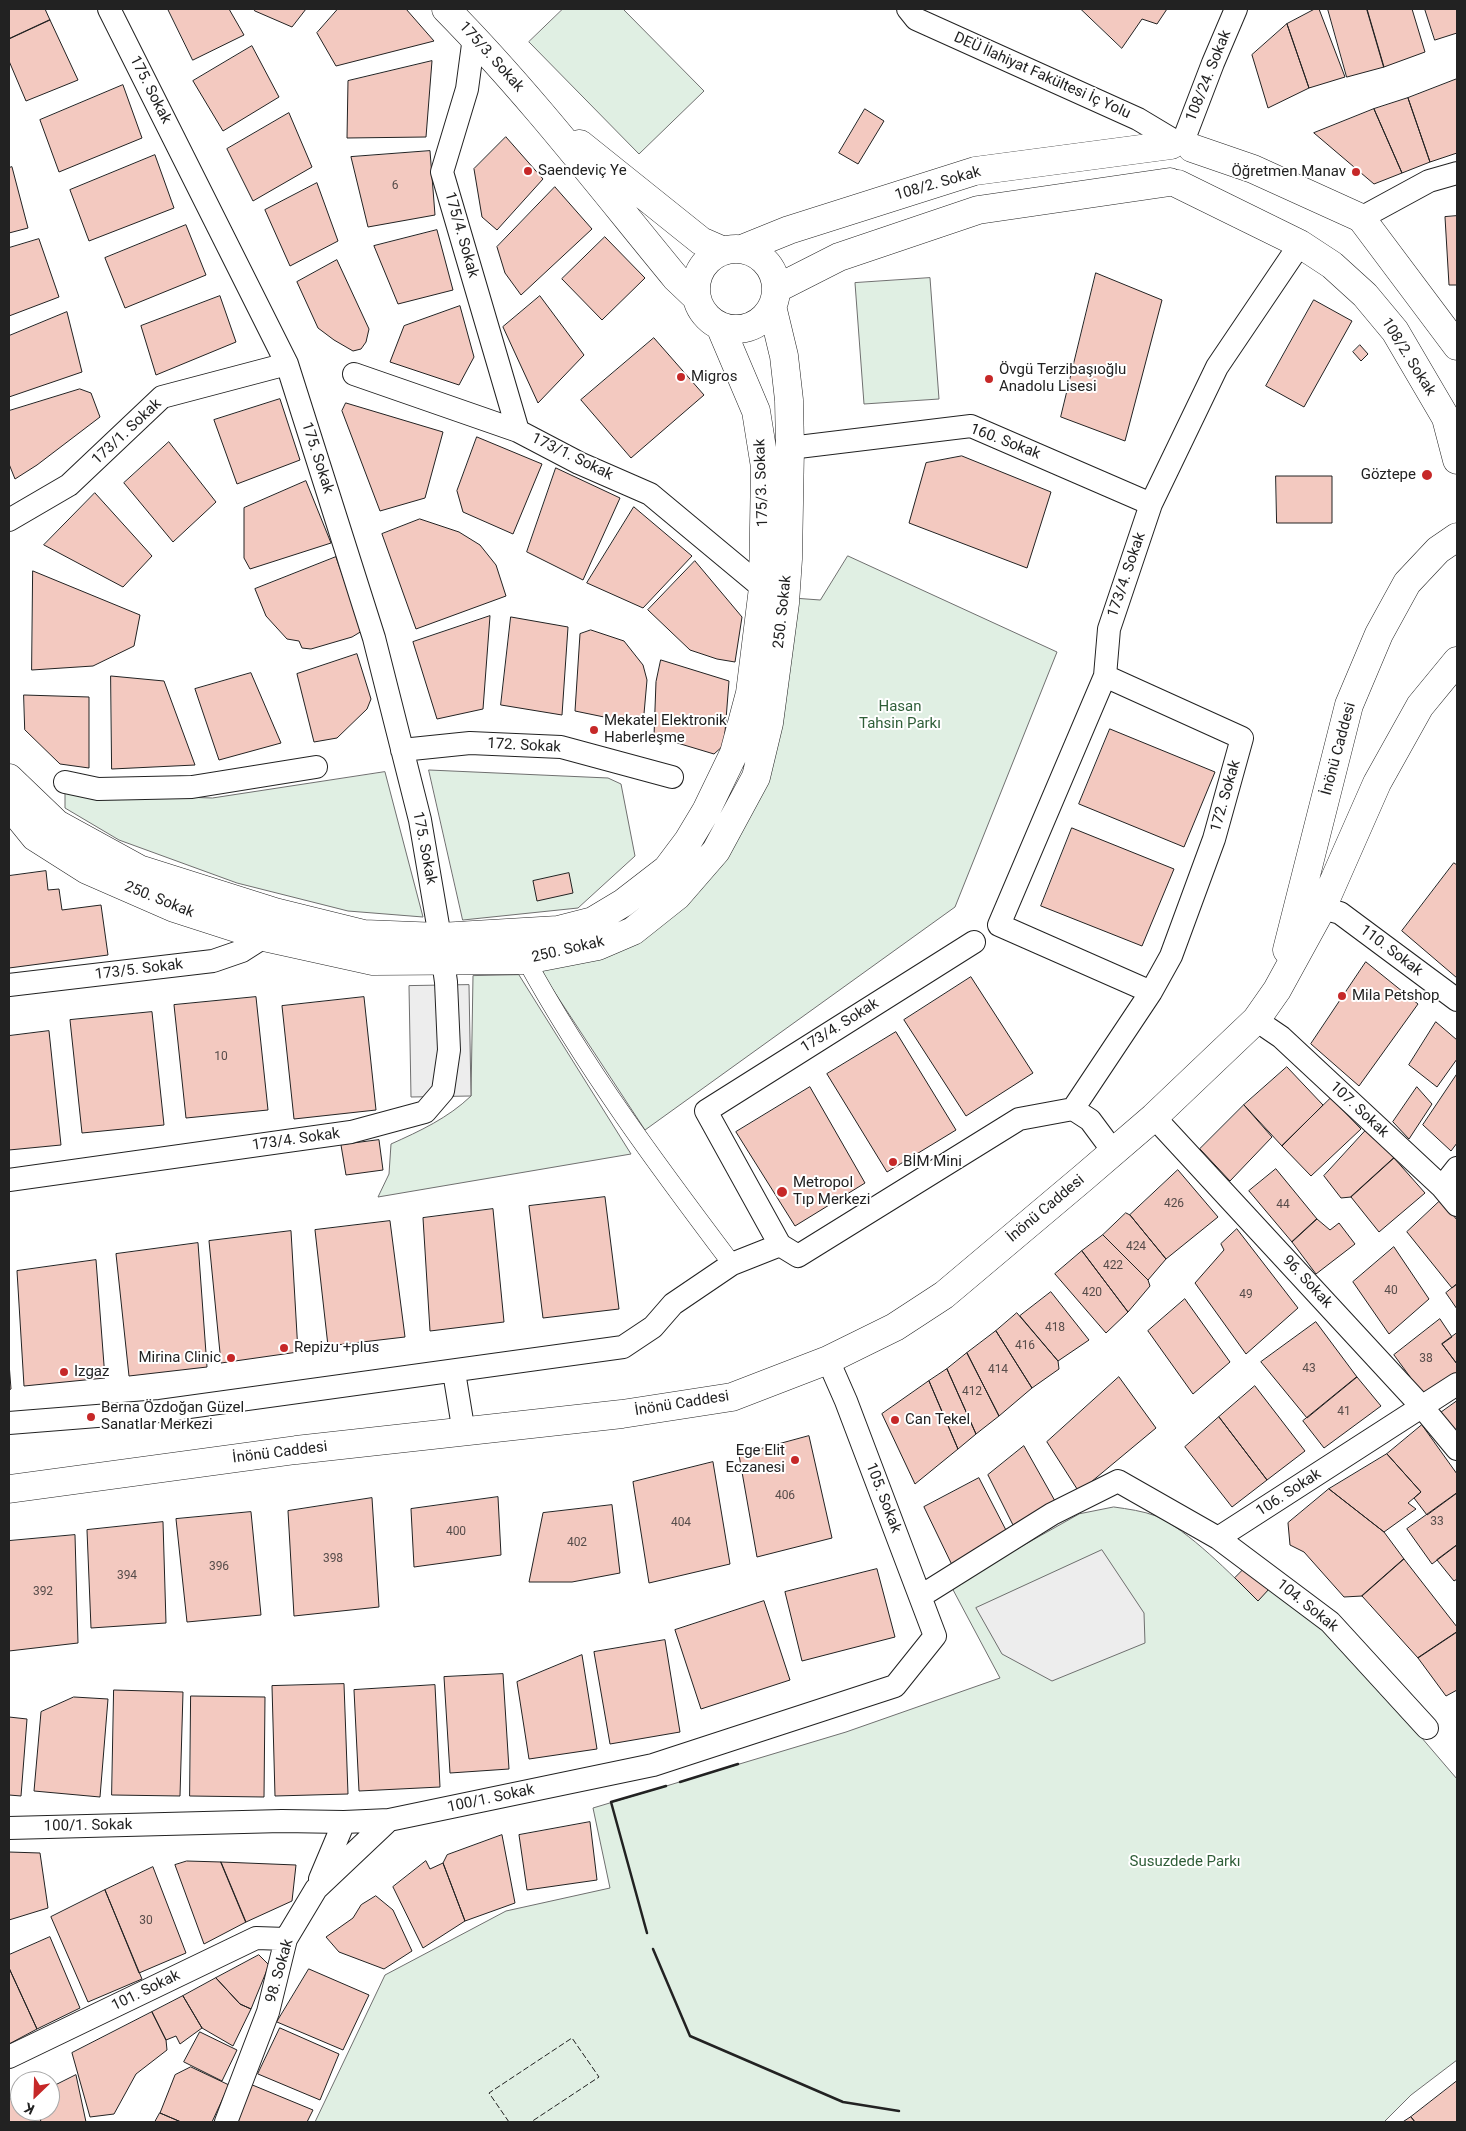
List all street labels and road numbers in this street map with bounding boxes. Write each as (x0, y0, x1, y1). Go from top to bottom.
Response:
street label: 175/3. Sokak (455, 18, 527, 96)
street label: 108/24. Sokak (1183, 28, 1235, 124)
street label: DEÜ İlahiyat Fakültesi İç Yolu (951, 29, 1133, 123)
street label: 175. Sokak (125, 53, 175, 127)
street label: 108/2. Sokak (893, 163, 983, 205)
street label: 175/4. Sokak (440, 190, 482, 280)
street label: 108/2. Sokak (1377, 315, 1439, 399)
street label: 173/1. Sokak (89, 395, 165, 469)
street label: 175. Sokak (297, 420, 337, 496)
street label: 160. Sokak (967, 420, 1043, 464)
street label: 173/1. Sokak (528, 430, 616, 484)
street label: 175/3. Sokak (751, 439, 773, 527)
street label: 173/4. Sokak (1104, 530, 1150, 620)
street label: 250. Sokak (770, 574, 796, 650)
street label: İnönü Caddesi (1318, 701, 1360, 797)
street label: 172. Sokak (487, 735, 561, 757)
street label: 172. Sokak (1207, 758, 1245, 834)
street label: 175. Sokak (408, 810, 440, 886)
street label: 250. Sokak (121, 878, 197, 922)
street label: 110. Sokak (1356, 922, 1426, 980)
street label: 250. Sokak (530, 933, 606, 967)
street label: 173/5. Sokak (94, 956, 184, 984)
street label: 173/4. Sokak (798, 995, 882, 1057)
street label: 107. Sokak (1326, 1078, 1392, 1142)
street label: 173/4. Sokak (251, 1125, 341, 1155)
street label: İnönü Caddesi (1004, 1171, 1088, 1247)
street label: 96. Sokak (1278, 1252, 1336, 1312)
street label: İnönü Caddesi (633, 1388, 731, 1420)
street label: İnönü Caddesi (232, 1438, 328, 1468)
street label: 105. Sokak (861, 1460, 905, 1536)
street label: 106. Sokak (1253, 1465, 1325, 1521)
street label: 104. Sokak (1273, 1576, 1341, 1636)
street label: 100/1. Sokak (446, 1781, 536, 1817)
street label: 100/1. Sokak (44, 1816, 132, 1836)
street label: 98. Sokak (262, 1937, 298, 2005)
street label: 101. Sokak (109, 1967, 183, 2015)

